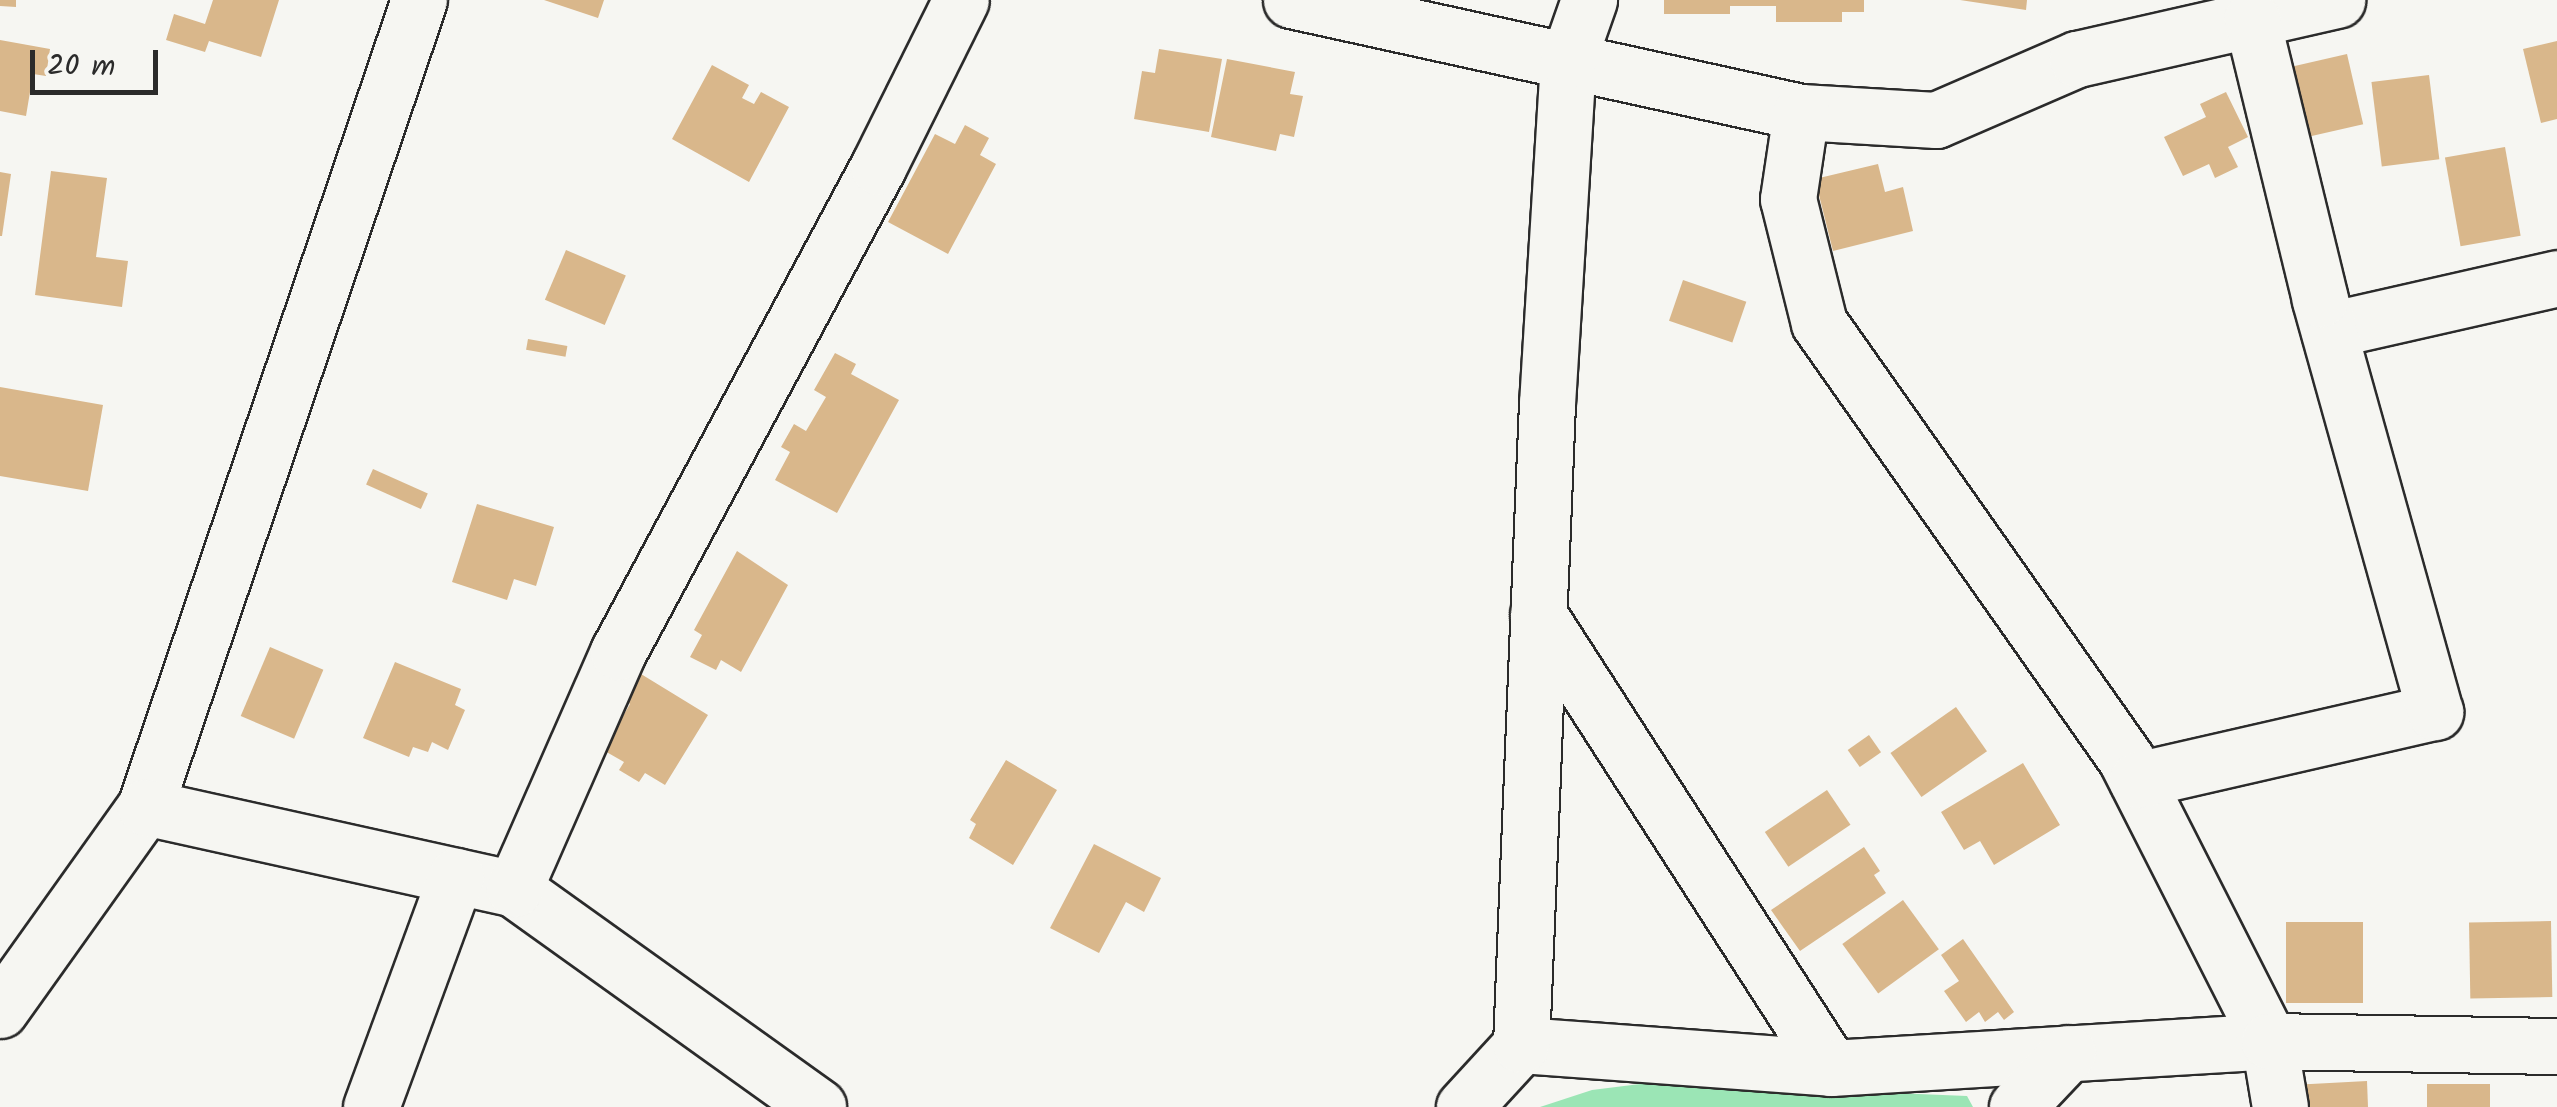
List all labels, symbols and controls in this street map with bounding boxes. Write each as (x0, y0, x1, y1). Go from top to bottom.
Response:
scale bar (35, 30, 162, 92)
text: 20 m (47, 43, 115, 91)

